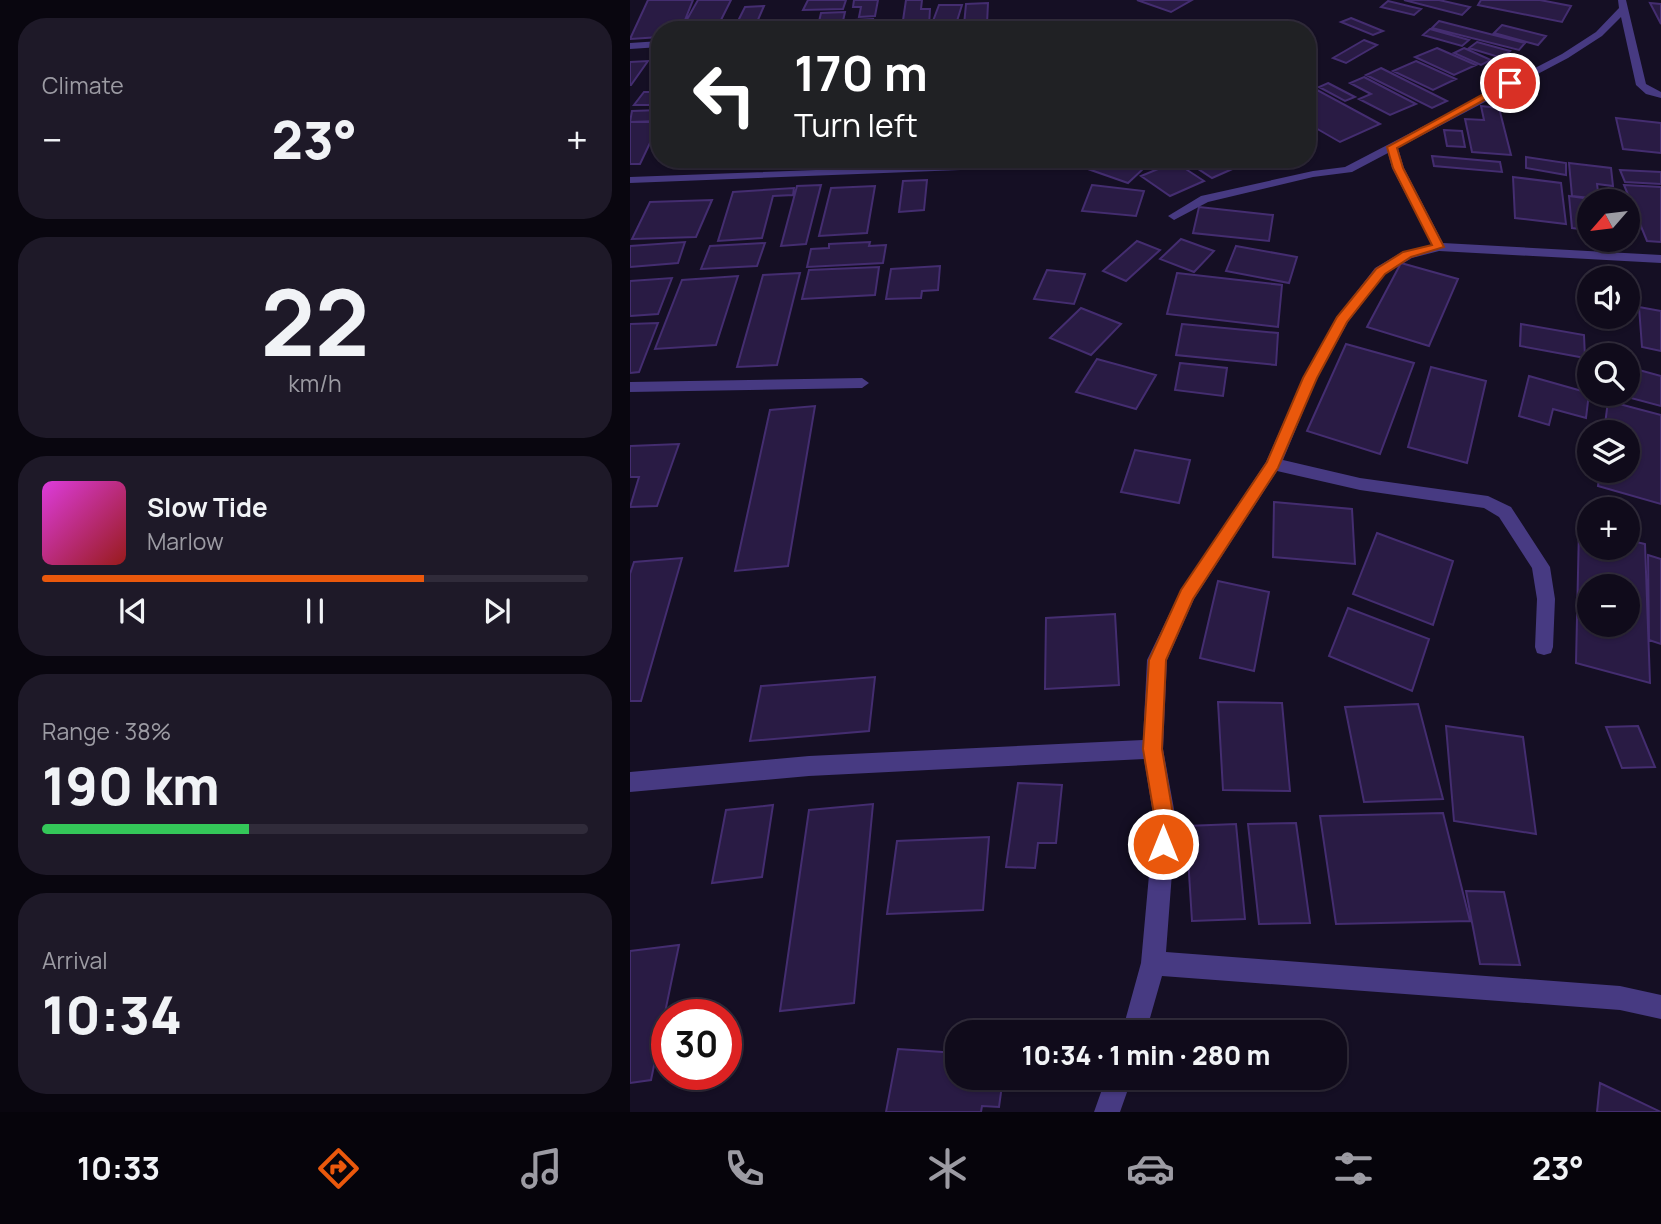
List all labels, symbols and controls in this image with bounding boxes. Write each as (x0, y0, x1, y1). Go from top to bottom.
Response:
text: 170 m (794, 39, 928, 106)
icon: left (679, 49, 770, 140)
pin (1480, 53, 1540, 113)
icon: arrive (1491, 64, 1529, 102)
text: Climate (42, 69, 124, 101)
text: Turn left (794, 103, 918, 147)
text: 23° (272, 104, 357, 175)
text: − (42, 113, 63, 165)
text: + (566, 113, 588, 165)
north arrow (1577, 189, 1640, 252)
map controls (1577, 189, 1640, 637)
text: 22 (261, 259, 369, 383)
button: sound (1577, 266, 1640, 329)
button: search (1577, 343, 1640, 406)
text: km/h (288, 367, 342, 399)
button: layers (1577, 420, 1640, 483)
text: Slow Tide (147, 489, 268, 525)
button: + (1577, 497, 1640, 560)
text: Marlow (147, 525, 224, 557)
button: − (1577, 574, 1640, 637)
icon: previous (114, 592, 152, 630)
icon: pause (296, 592, 334, 630)
icon: next (478, 592, 516, 630)
text: Range · 38% (42, 715, 171, 747)
text: 190 km (42, 750, 220, 821)
position arrow (1126, 807, 1200, 881)
text: Arrival (42, 944, 108, 976)
text: 10:34 (42, 979, 182, 1050)
speed limit sign: 30 (651, 999, 742, 1090)
text: 10:34 · 1 min · 280 m (1022, 1037, 1270, 1073)
icon: directions (314, 1144, 363, 1193)
icon: music (517, 1144, 566, 1193)
icon: phone (720, 1144, 769, 1193)
icon: climate (923, 1144, 972, 1193)
icon: car (1126, 1144, 1175, 1193)
icon: filters (1329, 1144, 1378, 1193)
text: 10:33 (77, 1146, 160, 1190)
text: 23° (1532, 1146, 1584, 1190)

